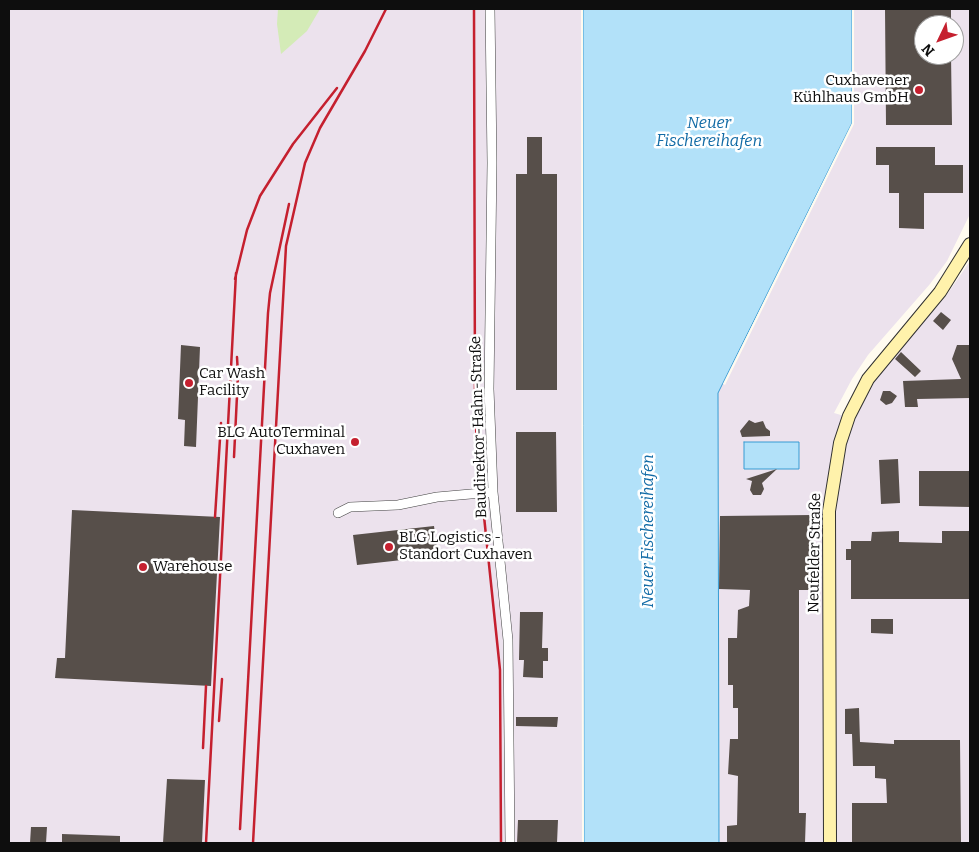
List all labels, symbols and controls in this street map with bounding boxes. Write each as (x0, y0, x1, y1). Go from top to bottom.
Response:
north arrow (914, 15, 964, 65)
text: N (918, 40, 938, 59)
place label: Cuxhavener Kühlhaus GmbH (793, 72, 909, 107)
marker: Cuxhavener Kühlhaus GmbH (913, 84, 925, 96)
water label: Neuer Fischereihafen (656, 114, 762, 152)
street label: Baudirektor-Hahn-Straße (467, 336, 491, 518)
place label: Car Wash Facility (199, 365, 265, 400)
marker: Car Wash Facility (183, 377, 195, 389)
place label: BLG AutoTerminal Cuxhaven (217, 424, 345, 459)
marker: BLG AutoTerminal Cuxhaven (349, 436, 361, 448)
water label: Neuer Fischereihafen (639, 454, 659, 608)
street label: Neufelder Straße (805, 493, 825, 613)
place label: BLG Logistics - Standort Cuxhaven (399, 529, 532, 564)
marker: BLG Logistics - Standort Cuxhaven (383, 541, 395, 553)
place label: Warehouse (153, 558, 232, 576)
marker: Warehouse (137, 561, 149, 573)

